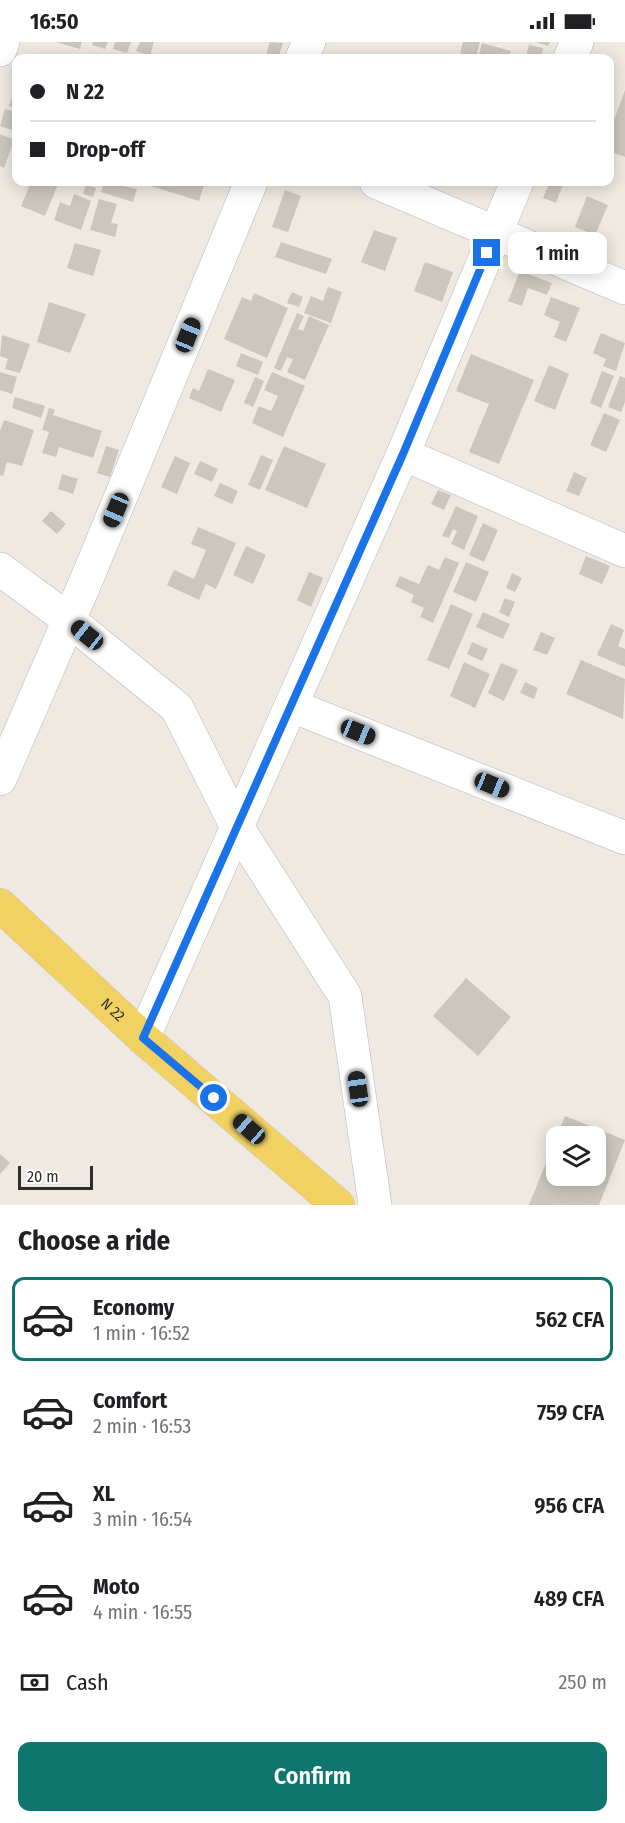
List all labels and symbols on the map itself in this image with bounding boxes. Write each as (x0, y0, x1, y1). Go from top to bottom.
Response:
callout: 1 min (508, 232, 607, 274)
route end (473, 239, 500, 266)
car (173, 315, 203, 355)
car (101, 490, 131, 530)
car (67, 617, 107, 653)
car (338, 717, 378, 747)
car (472, 770, 512, 800)
street label: N 22 (97, 994, 129, 1026)
car (347, 1070, 369, 1108)
route start (200, 1084, 227, 1111)
car (230, 1110, 268, 1148)
scale bar (18, 1163, 93, 1190)

